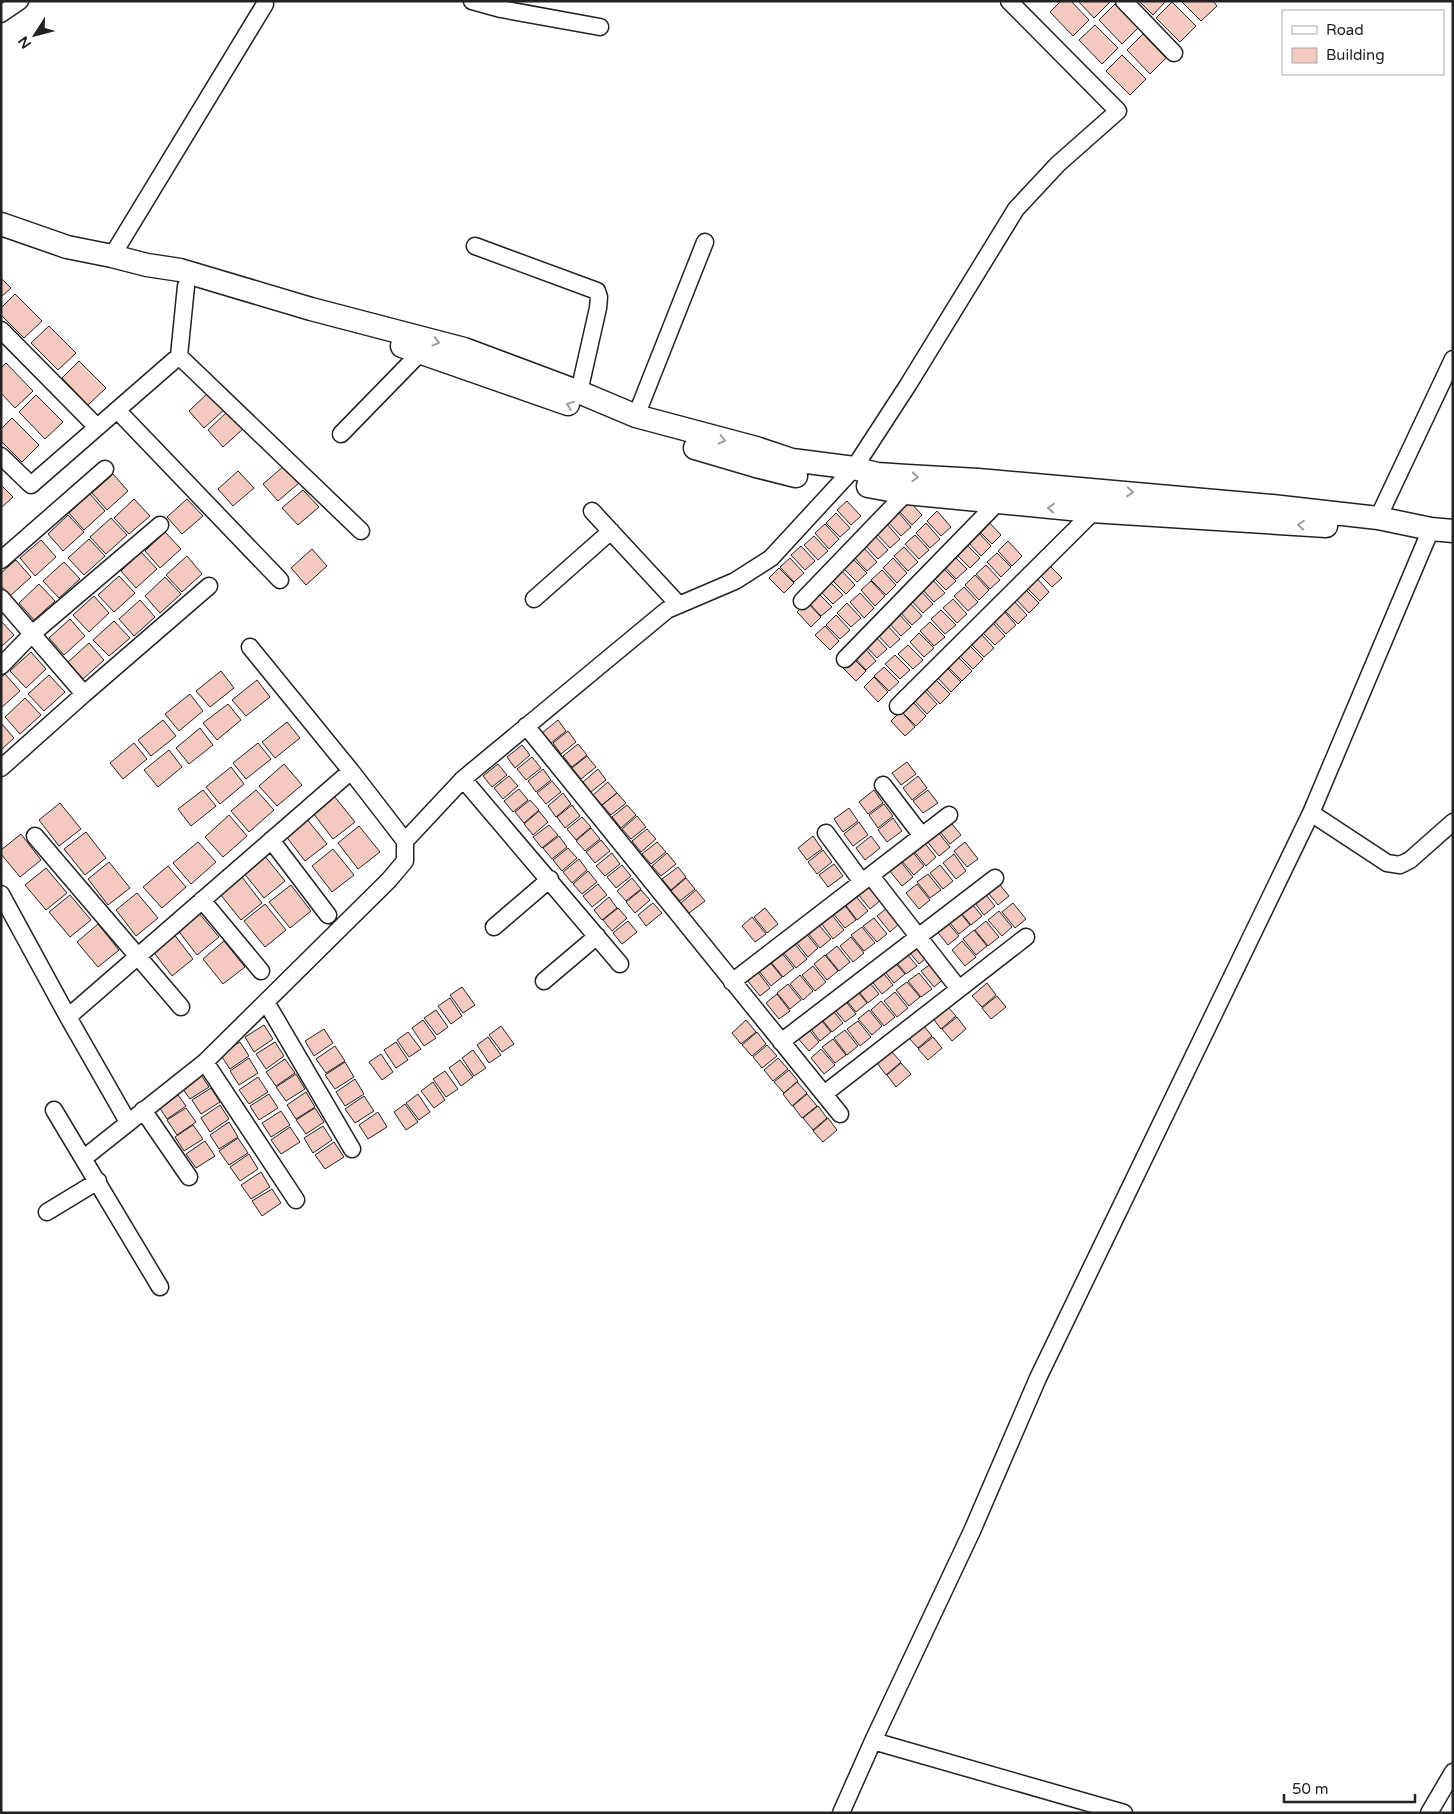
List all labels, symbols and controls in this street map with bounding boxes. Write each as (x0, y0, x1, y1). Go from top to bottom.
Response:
north arrow (10, 10, 60, 60)
legend (1282, 10, 1444, 75)
text: Road (1326, 21, 1364, 39)
text: N (15, 33, 35, 52)
text: Building (1326, 46, 1385, 64)
one-way arrow (432, 336, 440, 346)
one-way arrow (566, 401, 574, 411)
one-way arrow (717, 434, 726, 445)
one-way arrow (911, 471, 919, 482)
one-way arrow (1126, 487, 1134, 498)
one-way arrow (1047, 503, 1055, 514)
one-way arrow (1297, 519, 1305, 530)
scale bar (1284, 1772, 1415, 1804)
text: 50 m (1292, 1780, 1329, 1798)

